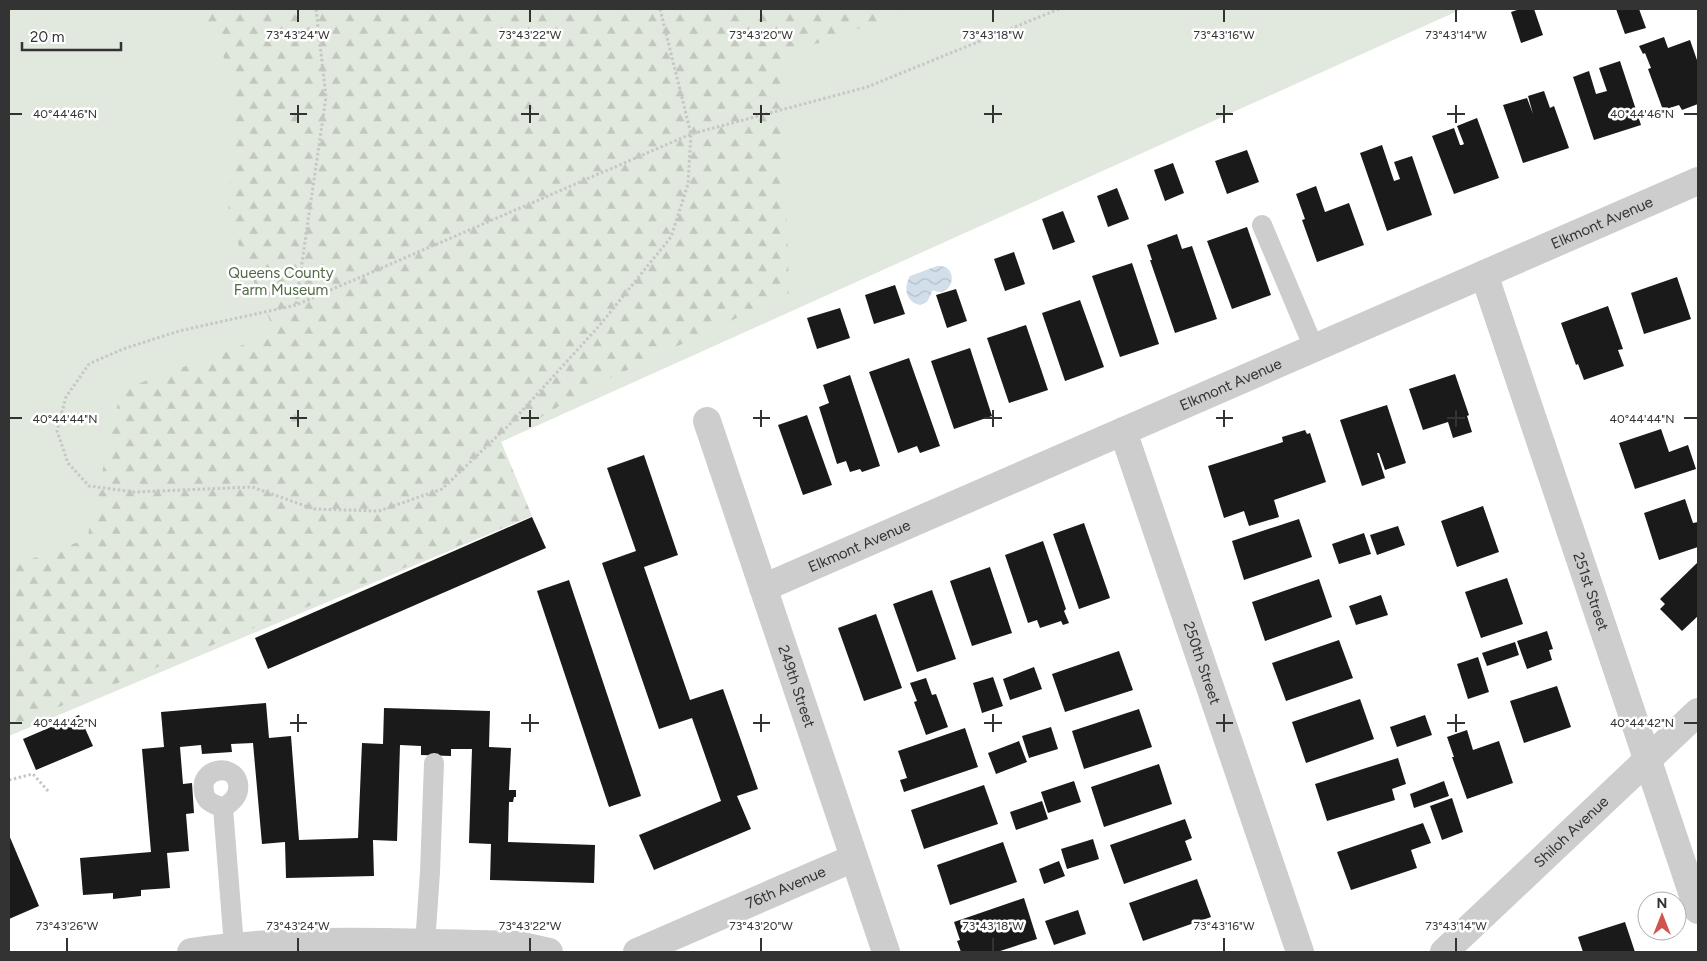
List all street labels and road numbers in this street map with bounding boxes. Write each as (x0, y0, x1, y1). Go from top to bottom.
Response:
street label: Elkmont Avenue (1548, 193, 1656, 253)
street label: Elkmont Avenue (1177, 354, 1284, 415)
street label: Elkmont Avenue (805, 516, 913, 576)
street label: 251st Street (1569, 550, 1612, 633)
street label: 250th Street (1179, 619, 1224, 707)
street label: 249th Street (774, 643, 819, 730)
street label: Shiloh Avenue (1530, 792, 1612, 871)
street label: 76th Avenue (743, 862, 828, 913)

